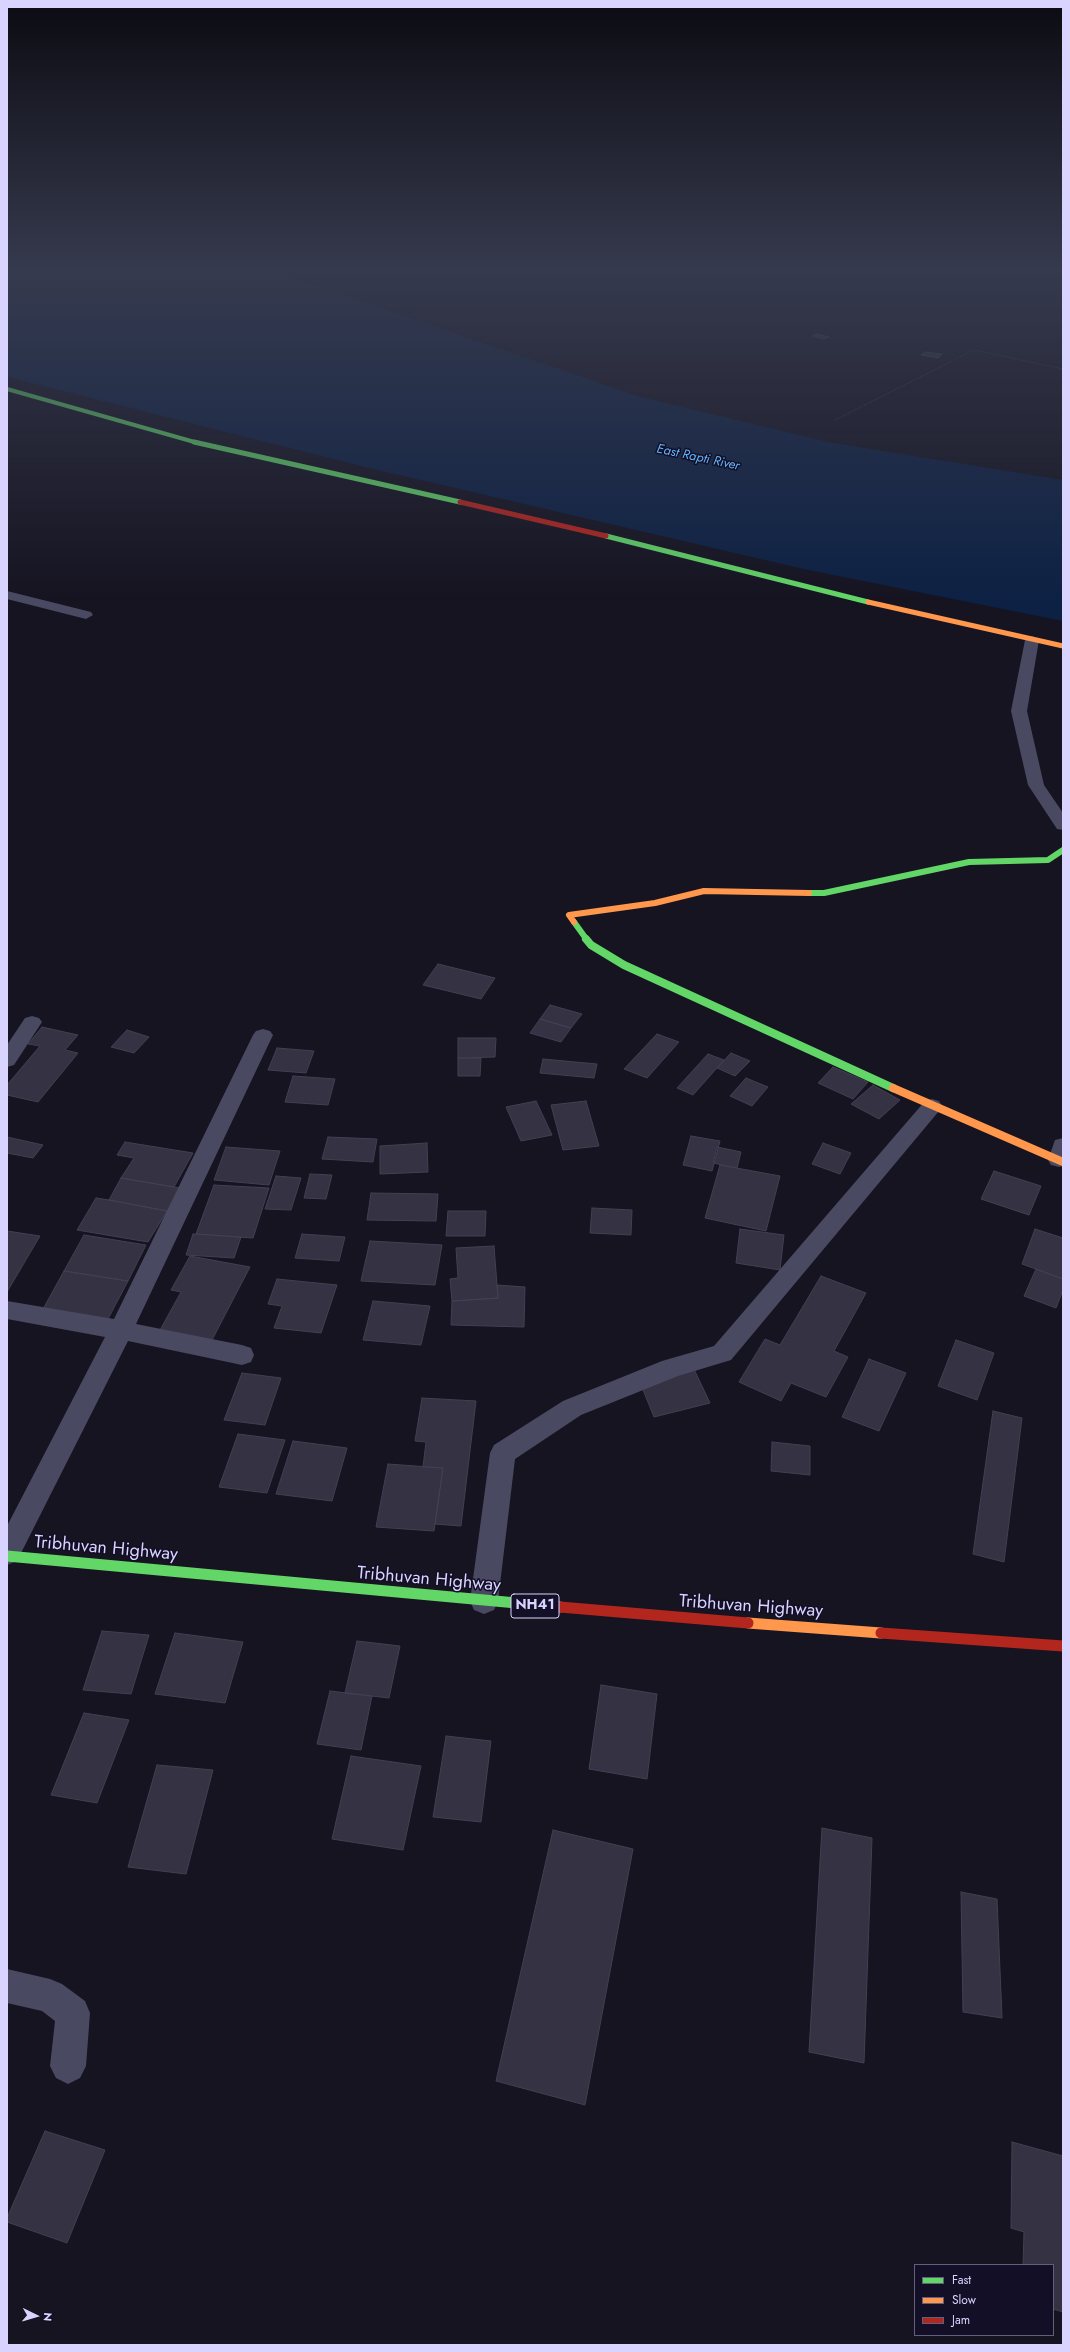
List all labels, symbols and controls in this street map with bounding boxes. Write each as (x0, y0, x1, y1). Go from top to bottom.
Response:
water label: East Rapti River (655, 442, 741, 474)
street label: Tribhuvan Highway (33, 1532, 179, 1566)
street label: Tribhuvan Highway (356, 1563, 502, 1597)
street label: Tribhuvan Highway (678, 1591, 824, 1623)
road number: NH41 (511, 1594, 559, 1618)
legend (914, 2264, 1054, 2336)
text: Fast (952, 2271, 971, 2289)
text: Slow (952, 2291, 976, 2309)
north arrow (16, 2296, 56, 2336)
text: Jam (952, 2311, 970, 2329)
text: N (40, 2312, 56, 2322)

